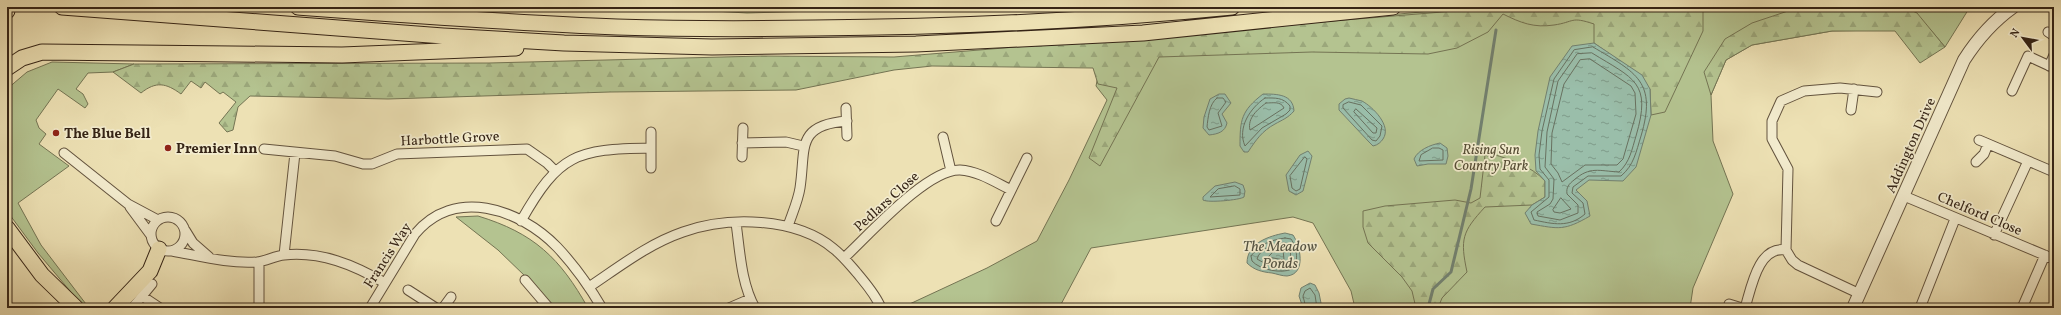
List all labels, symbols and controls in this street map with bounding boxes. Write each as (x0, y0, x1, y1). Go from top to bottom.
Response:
north arrow (2003, 18, 2043, 58)
text: N (2007, 26, 2024, 41)
street label: Addington Drive (1882, 95, 1941, 196)
place label: The Blue Bell (64, 125, 151, 144)
street label: Harbottle Grove (400, 127, 500, 152)
marker: The Blue Bell (51, 128, 61, 138)
place label: Premier Inn (176, 140, 257, 159)
park label: Rising Sun Country Park (1454, 141, 1529, 176)
marker: Premier Inn (163, 143, 173, 153)
street label: Pedlars Close (850, 168, 924, 236)
street label: Chelford Close (1934, 188, 2025, 241)
street label: Francis Way (360, 219, 417, 292)
water label: The Meadow Ponds (1243, 237, 1317, 275)

